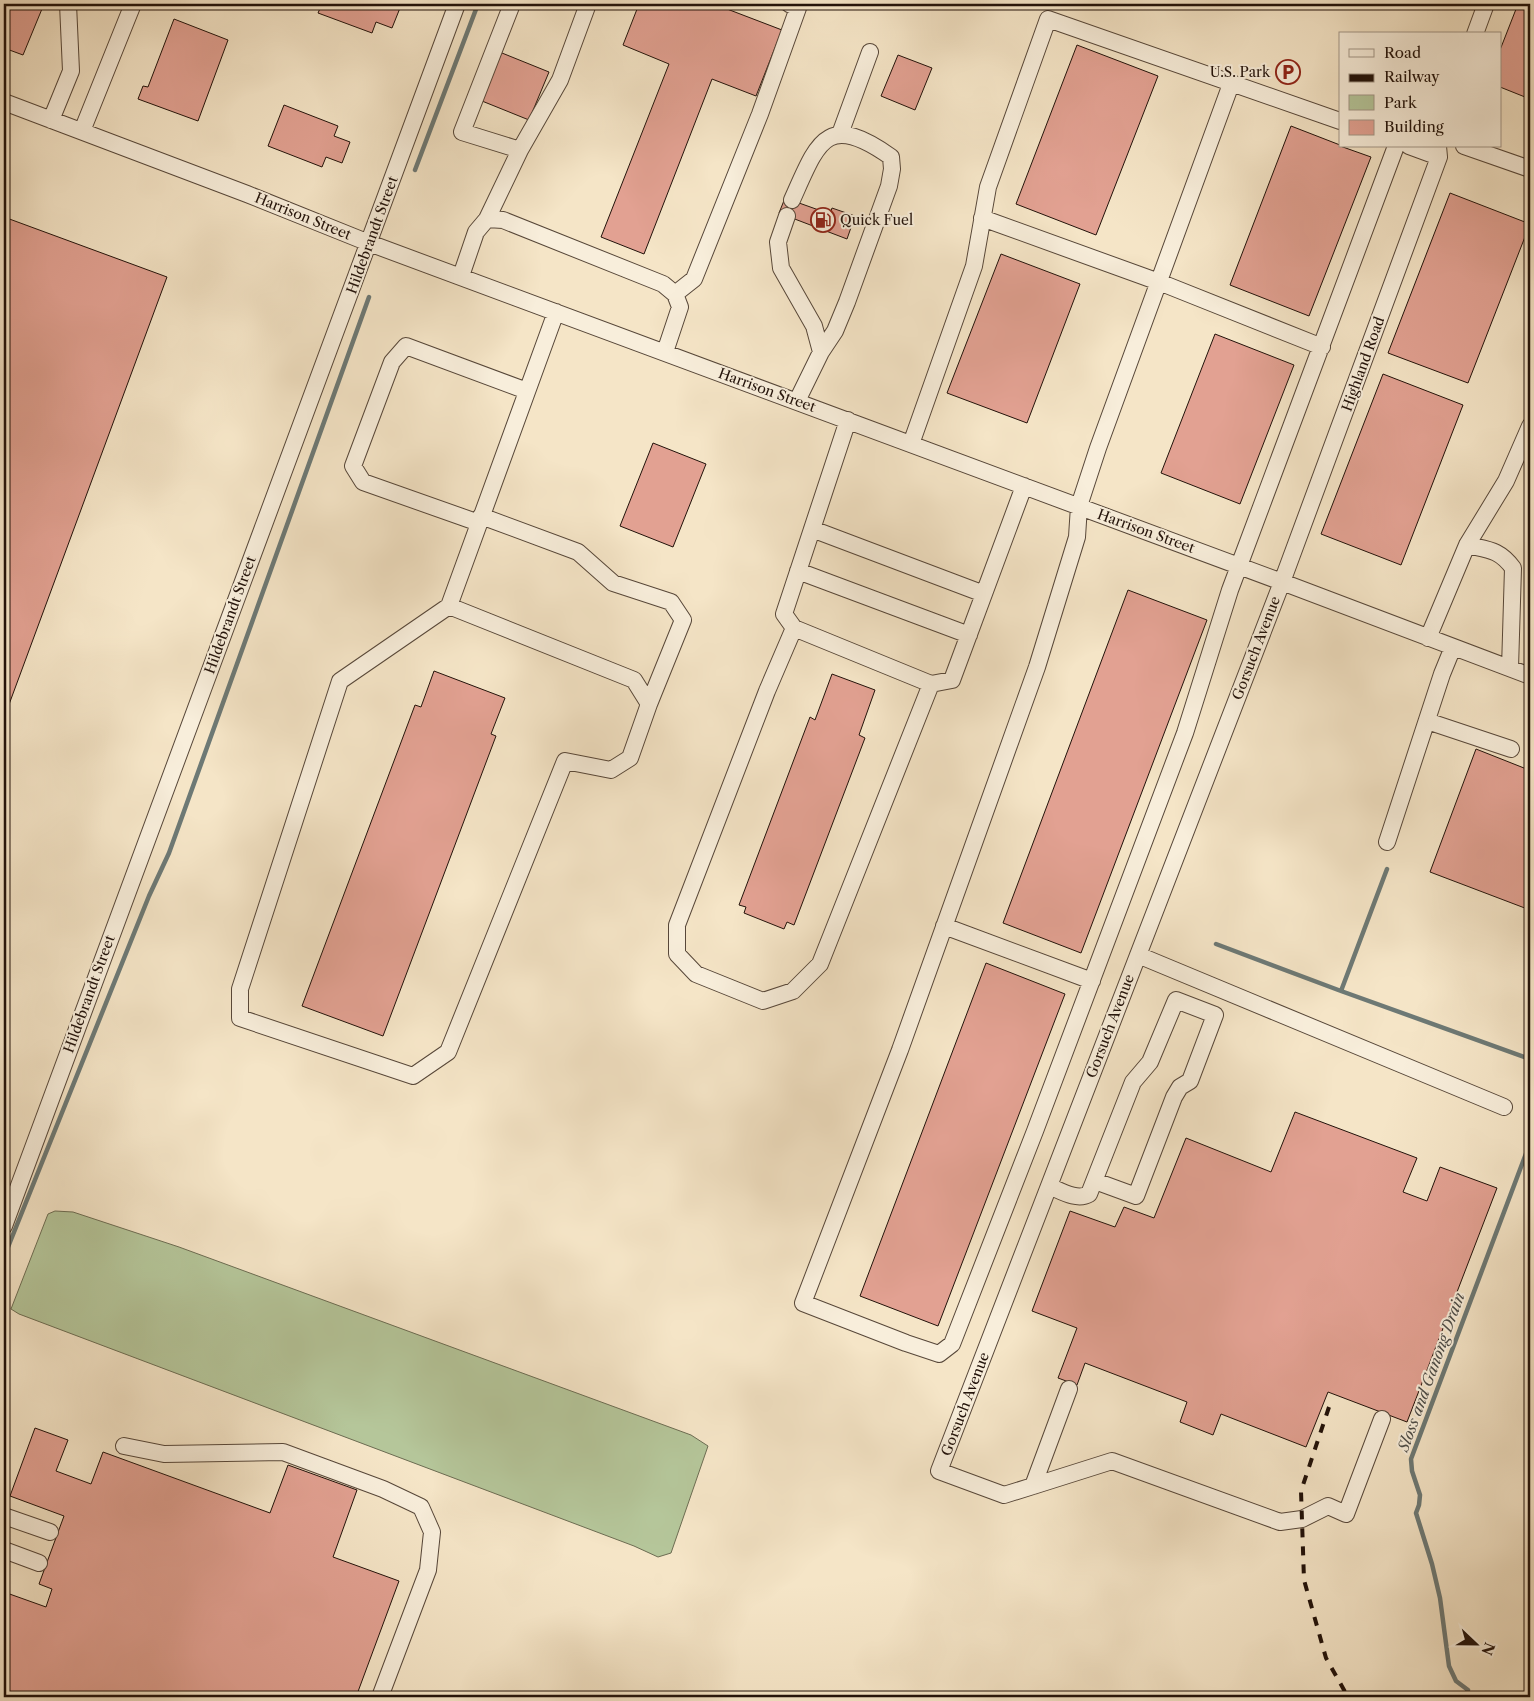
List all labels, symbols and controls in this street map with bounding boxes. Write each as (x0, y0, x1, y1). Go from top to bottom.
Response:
legend (1339, 32, 1502, 148)
text: Road (1384, 43, 1421, 62)
parking icon: U.S. Park (1275, 59, 1301, 85)
place label: U.S. Park (1210, 63, 1271, 81)
text: Railway (1384, 67, 1440, 86)
text: Park (1384, 93, 1418, 112)
text: Building (1384, 117, 1444, 136)
street label: Hildebrandt Street (342, 174, 402, 296)
street label: Harrison Street (252, 189, 354, 244)
fuel station icon: Quick Fuel (810, 207, 836, 233)
place label: Quick Fuel (840, 211, 913, 229)
street label: Highland Road (1338, 314, 1389, 414)
street label: Harrison Street (716, 364, 818, 416)
street label: Harrison Street (1095, 505, 1197, 557)
street label: Hildebrandt Street (200, 554, 260, 676)
street label: Gorsuch Avenue (1228, 594, 1284, 702)
street label: Hildebrandt Street (59, 933, 119, 1055)
street label: Gorsuch Avenue (1082, 972, 1138, 1080)
water label: Sloss and Ganong Drain (1393, 1290, 1469, 1455)
street label: Gorsuch Avenue (937, 1350, 993, 1458)
north arrow (1452, 1618, 1502, 1668)
text: N (1477, 1640, 1499, 1658)

